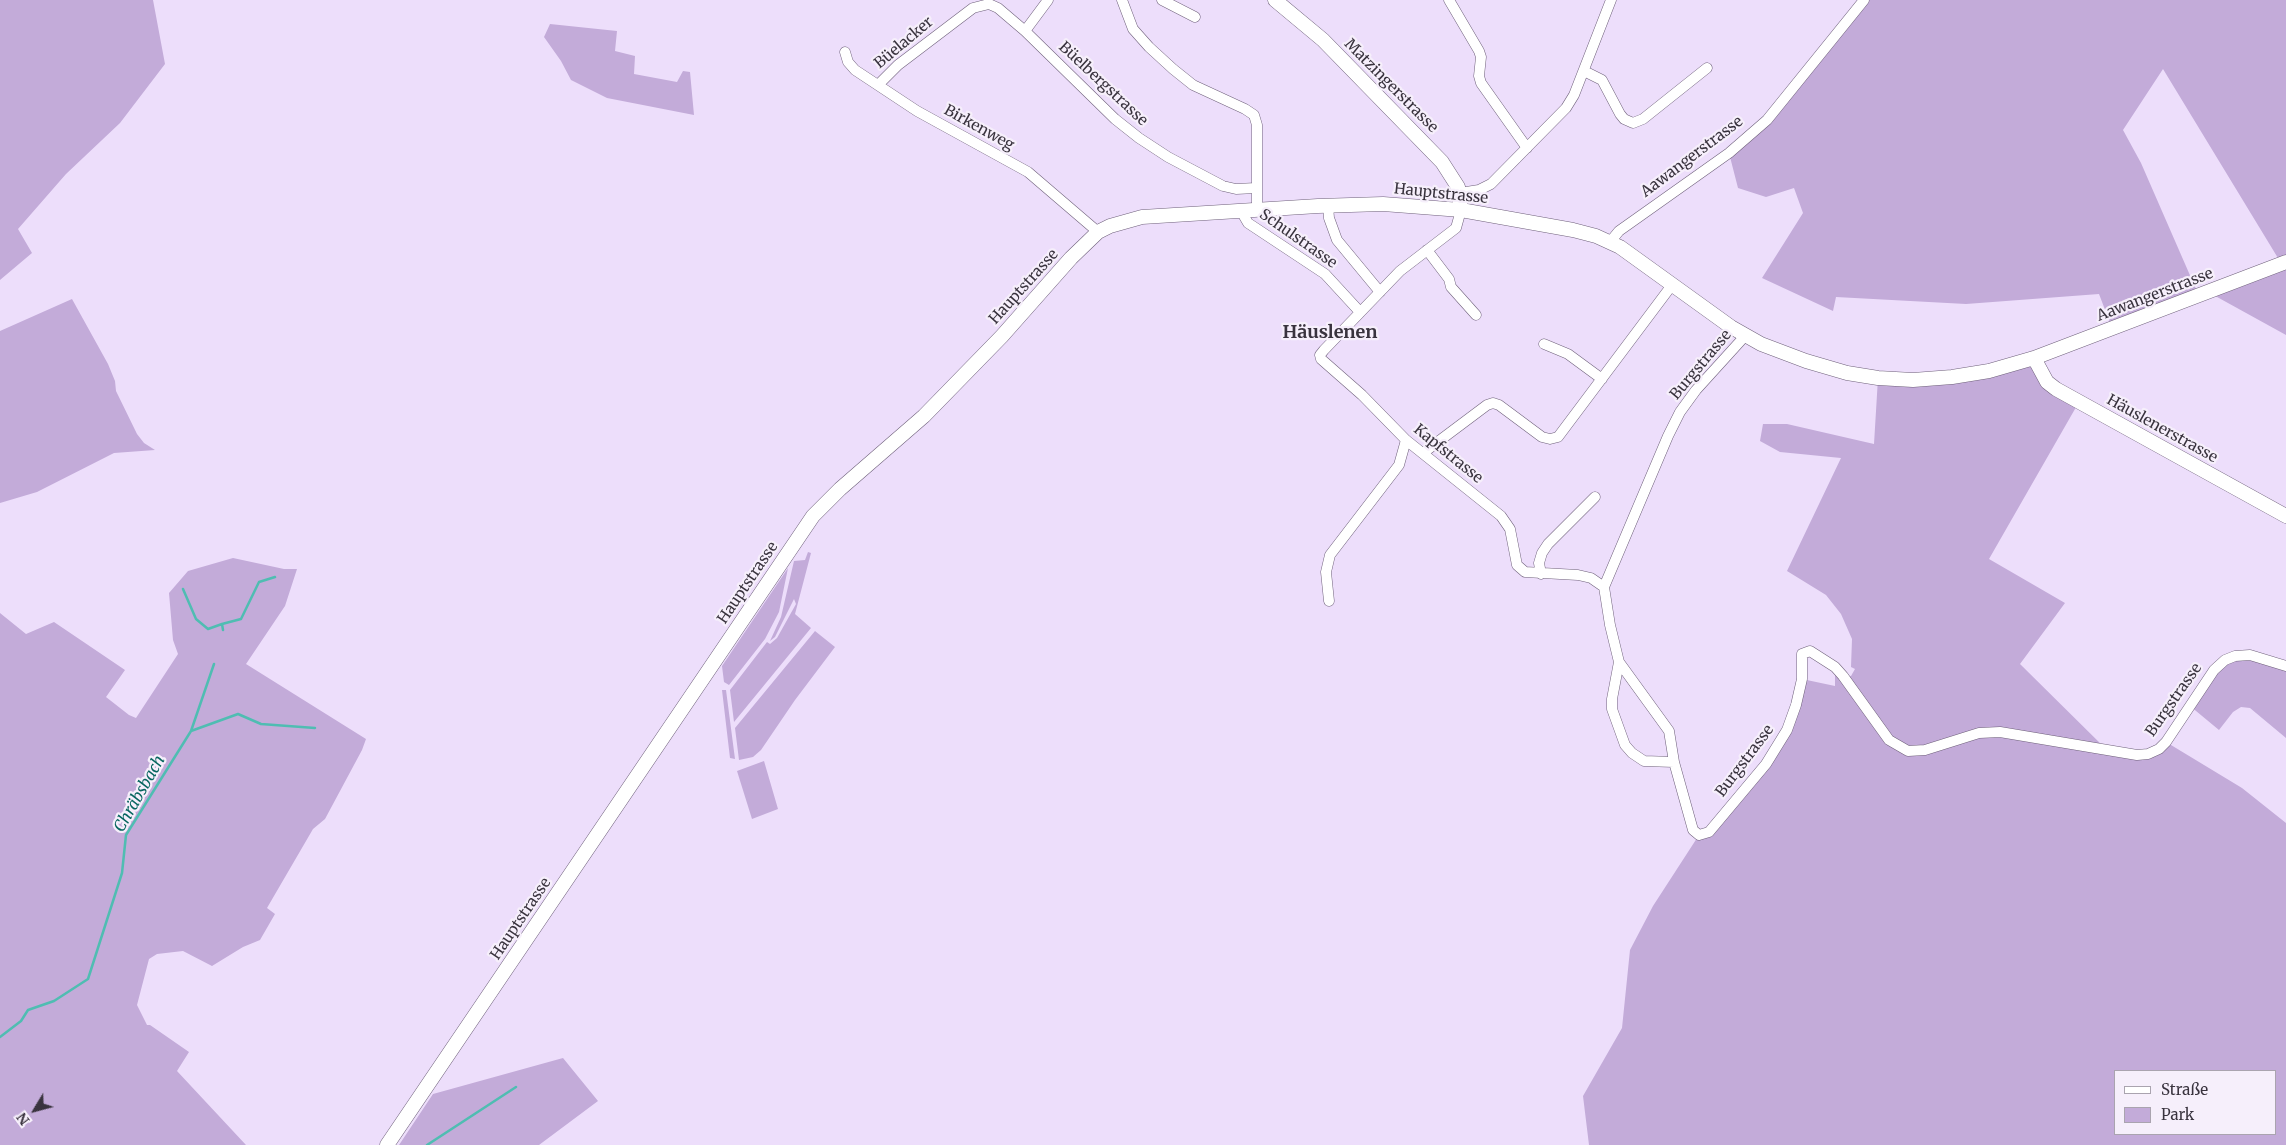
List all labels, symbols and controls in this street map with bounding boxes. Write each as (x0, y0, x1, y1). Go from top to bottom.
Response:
street label: Büelacker (871, 13, 937, 73)
street label: Matzingerstrasse (1340, 35, 1442, 137)
street label: Büelbergstrasse (1055, 38, 1151, 130)
street label: Birkenweg (941, 101, 1017, 155)
street label: Aawangerstrasse (1637, 113, 1747, 201)
street label: Hauptstrasse (1393, 180, 1489, 208)
street label: Schulstrasse (1256, 206, 1340, 272)
street label: Hauptstrasse (986, 246, 1062, 328)
street label: Aawangerstrasse (2094, 265, 2216, 325)
district label: Häuslenen (1283, 322, 1377, 344)
street label: Burgstrasse (1667, 327, 1735, 403)
street label: Häuslenerstrasse (2104, 391, 2220, 467)
street label: Kapfstrasse (1410, 421, 1486, 487)
street label: Hauptstrasse (714, 539, 782, 627)
street label: Burgstrasse (2142, 660, 2206, 740)
street label: Burgstrasse (1712, 721, 1778, 801)
water label: Chräbsbach (110, 752, 170, 836)
street label: Hauptstrasse (487, 875, 555, 963)
legend (2114, 1070, 2276, 1135)
text: Straße (2161, 1080, 2208, 1099)
north arrow (10, 1085, 60, 1135)
text: Park (2161, 1105, 2194, 1124)
text: N (13, 1109, 34, 1129)

